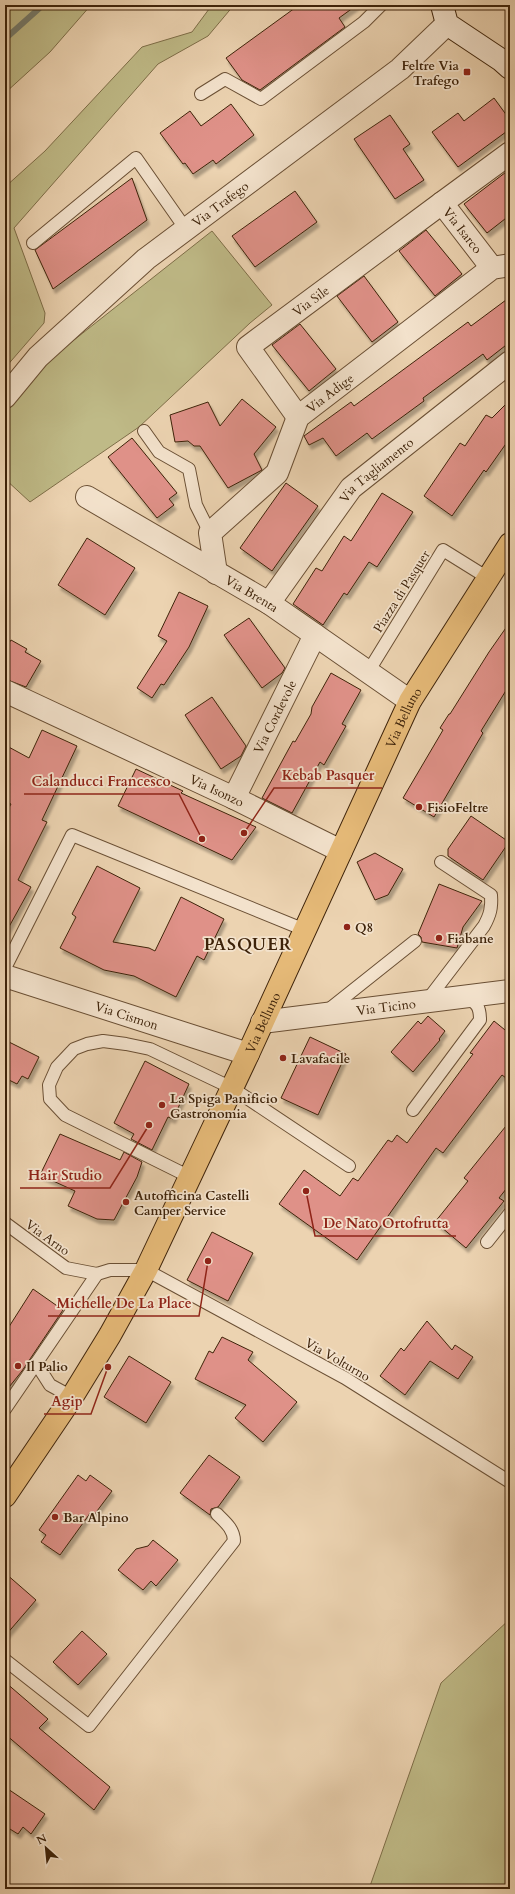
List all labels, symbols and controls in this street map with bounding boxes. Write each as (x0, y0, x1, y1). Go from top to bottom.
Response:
place label: Feltre Via Trafego (402, 57, 460, 90)
marker: Feltre Via Trafego (462, 67, 472, 77)
street label: Via Trafego (189, 177, 253, 232)
street label: Via Isarco (438, 204, 486, 258)
street label: Via Sile (289, 282, 333, 321)
street label: Via Adige (303, 369, 358, 418)
street label: Via Tagliamento (335, 434, 418, 507)
street label: Piazza di Pasquer (369, 547, 435, 636)
street label: Via Brenta (222, 571, 282, 617)
street label: Via Cordevole (250, 677, 301, 757)
street label: Via Belluno (382, 684, 426, 751)
callout: Kebab Pasquer (274, 762, 382, 788)
text: Kebab Pasquer (282, 766, 375, 785)
callout: Calanducci Francesco (24, 768, 179, 794)
street label: Via Isonzo (186, 770, 247, 812)
text: Calanducci Francesco (31, 772, 171, 791)
place label: FisioFeltre (427, 799, 489, 817)
marker: FisioFeltre (414, 802, 424, 812)
place label: Q8 (355, 919, 373, 937)
marker: Q8 (342, 922, 352, 932)
place label: Fiabane (447, 930, 494, 948)
district label: PASQUER (204, 933, 292, 956)
marker: Fiabane (434, 933, 444, 943)
street label: Via Belluno (242, 990, 285, 1056)
street label: Via Ticino (355, 995, 417, 1020)
street label: Via Cismon (93, 997, 161, 1035)
place label: Lavafacile (291, 1050, 350, 1068)
marker: Lavafacile (278, 1053, 288, 1063)
place label: La Spiga Panificio Gastronomia (170, 1090, 278, 1123)
marker: La Spiga Panificio Gastronomia (157, 1100, 167, 1110)
callout: Hair Studio (20, 1162, 110, 1188)
text: Hair Studio (28, 1166, 102, 1185)
place label: Autofficina Castelli Camper Service (134, 1187, 249, 1220)
marker: Autofficina Castelli Camper Service (121, 1197, 131, 1207)
callout: De Nato Ortofrutta (315, 1210, 456, 1236)
text: De Nato Ortofrutta (323, 1214, 449, 1233)
street label: Via Arno (22, 1216, 73, 1260)
callout: Michelle De La Place (48, 1290, 199, 1316)
text: Michelle De La Place (56, 1294, 192, 1313)
street label: Via Volturno (302, 1334, 373, 1386)
place label: Il Palio (26, 1358, 68, 1376)
marker: Il Palio (13, 1361, 23, 1371)
callout: Agip (44, 1388, 91, 1414)
text: Agip (51, 1392, 83, 1411)
place label: Bar Alpino (63, 1509, 129, 1527)
marker: Bar Alpino (50, 1512, 60, 1522)
north arrow (26, 1828, 66, 1868)
text: N (34, 1830, 50, 1848)

